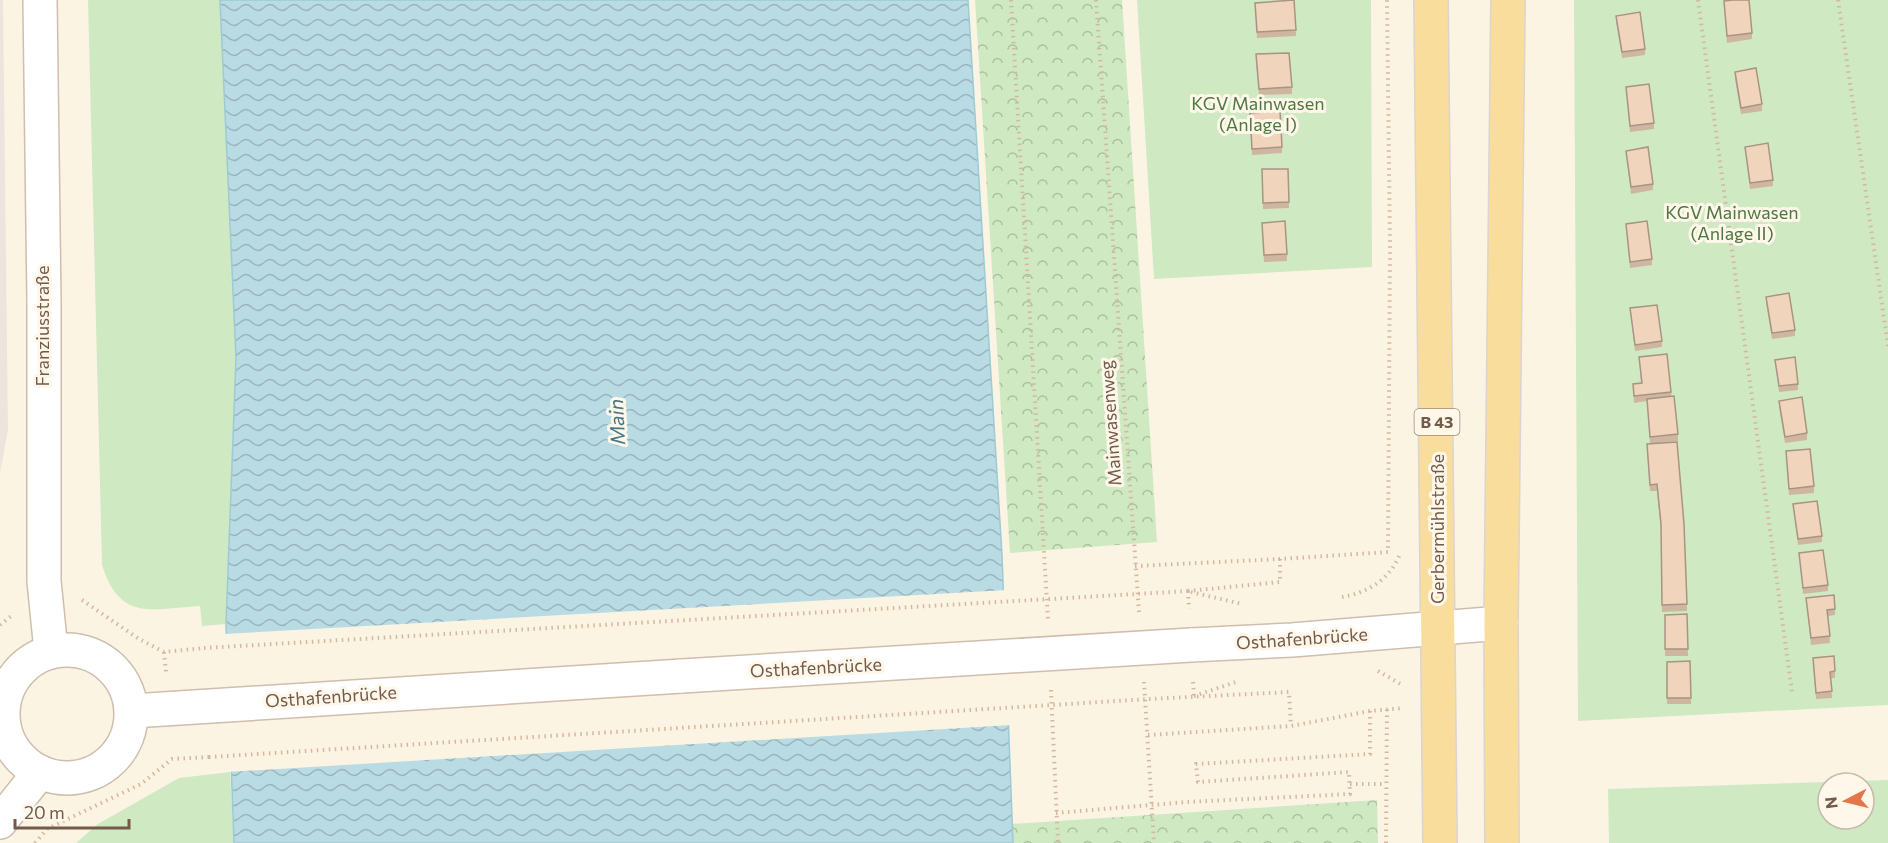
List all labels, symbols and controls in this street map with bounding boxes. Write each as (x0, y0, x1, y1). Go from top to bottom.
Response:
park label: KGV Mainwasen (Anlage I) (1191, 92, 1325, 135)
park label: KGV Mainwasen (Anlage II) (1665, 201, 1799, 244)
street label: Franziusstraße (31, 266, 53, 386)
street label: Mainwasenweg (1095, 359, 1125, 487)
water label: Main (603, 398, 629, 446)
road number: B 43 (1414, 409, 1460, 435)
street label: Gerbermühlstraße (1426, 454, 1448, 604)
street label: Osthafenbrücke (1235, 622, 1369, 654)
street label: Osthafenbrücke (749, 653, 882, 681)
street label: Osthafenbrücke (264, 680, 398, 712)
north arrow (1816, 771, 1876, 831)
scale bar (15, 792, 129, 830)
text: N (1820, 796, 1841, 810)
text: 20 m (24, 801, 65, 823)

